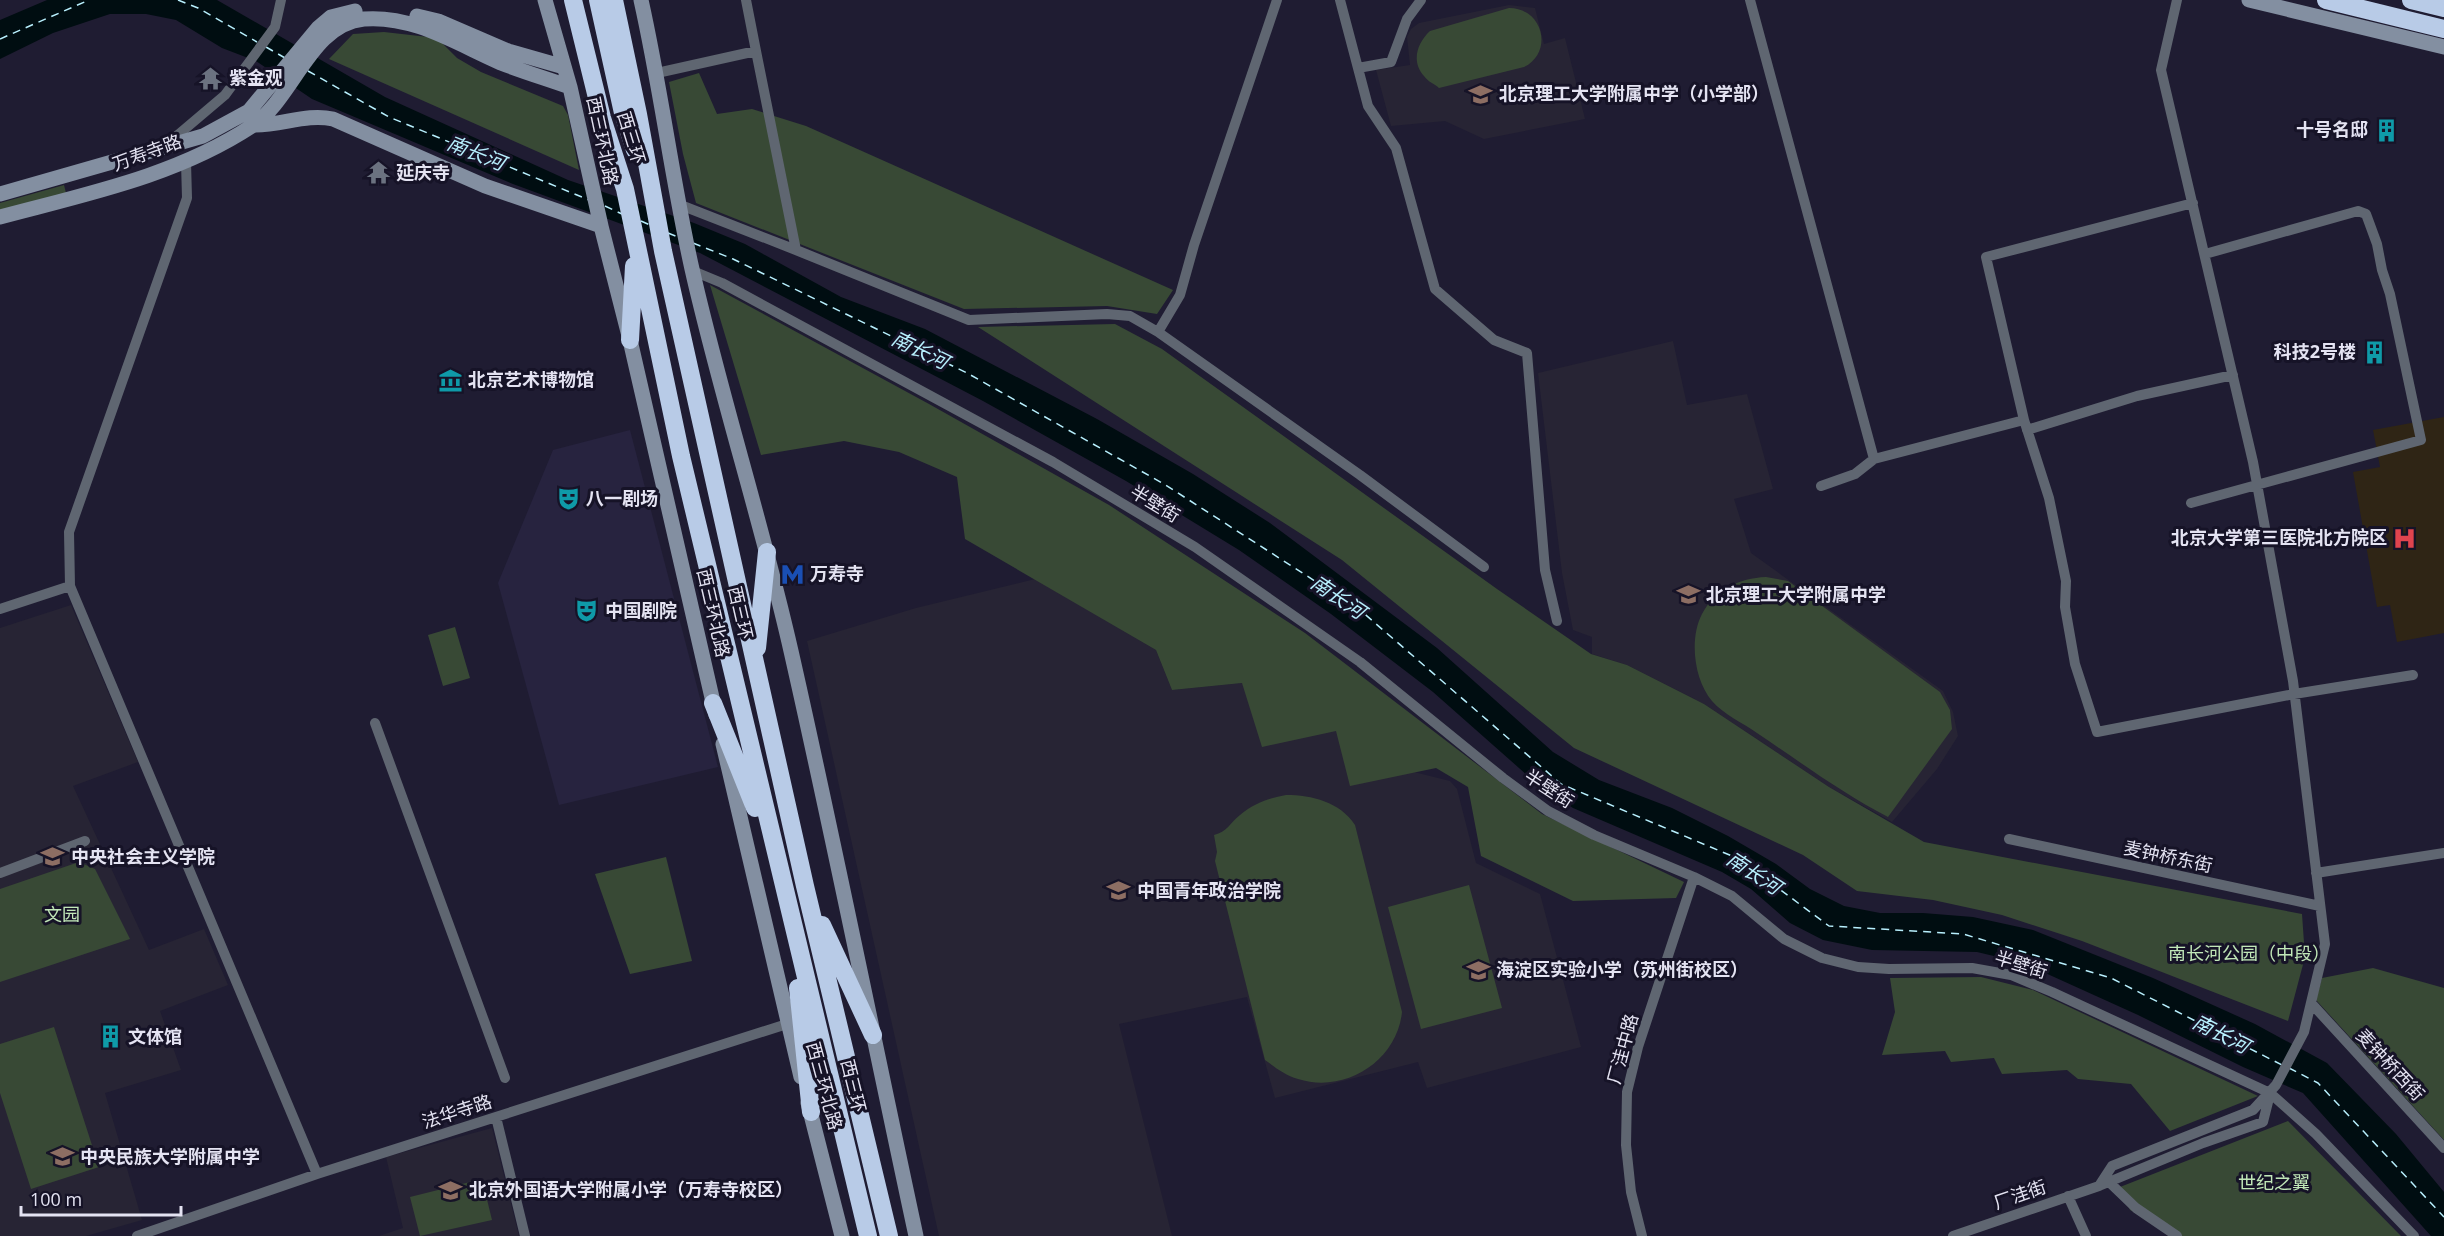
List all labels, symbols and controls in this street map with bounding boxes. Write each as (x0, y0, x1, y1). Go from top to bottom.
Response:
temple icon: 紫金观 (198, 65, 224, 91)
place label: 紫金观 (229, 65, 283, 89)
school or university icon: 北京理工大学附属中学（小学部） (1468, 81, 1494, 107)
place label: 北京理工大学附属中学（小学部） (1499, 81, 1769, 105)
street label: 西三环北路 (582, 94, 624, 187)
street label: 西三环 (613, 108, 651, 167)
place label: 十号名邸 (2296, 117, 2368, 141)
building icon: 十号名邸 (2373, 117, 2399, 143)
street label: 万寿寺路 (109, 128, 185, 176)
water label: 南长河 (443, 129, 513, 178)
temple icon: 延庆寺 (365, 160, 391, 186)
place label: 延庆寺 (396, 160, 450, 184)
water label: 南长河 (887, 324, 957, 377)
place label: 科技2号楼 (2274, 339, 2356, 363)
building icon: 科技2号楼 (2361, 339, 2387, 365)
museum icon: 北京艺术博物馆 (437, 367, 463, 393)
place label: 北京艺术博物馆 (468, 367, 594, 391)
street label: 半壁街 (1126, 479, 1185, 527)
theatre icon: 八一剧场 (555, 486, 581, 512)
place label: 八一剧场 (586, 486, 658, 510)
place label: 北京大学第三医院北方院区 (2171, 525, 2387, 549)
hospital icon: 北京大学第三医院北方院区 (2392, 525, 2418, 551)
metro station icon: 万寿寺 (779, 561, 805, 587)
place label: 万寿寺 (810, 561, 864, 585)
street label: 西三环北路 (692, 566, 736, 659)
water label: 南长河 (1306, 569, 1374, 627)
school or university icon: 北京理工大学附属中学 (1675, 582, 1701, 608)
place label: 北京理工大学附属中学 (1706, 582, 1886, 606)
street label: 西三环 (723, 584, 759, 642)
theatre icon: 中国剧院 (574, 598, 600, 624)
place label: 中国剧院 (605, 598, 677, 622)
street label: 半壁街 (1520, 763, 1579, 813)
street label: 麦钟桥东街 (2122, 835, 2215, 877)
school or university icon: 中央社会主义学院 (40, 844, 66, 870)
place label: 中央社会主义学院 (71, 844, 215, 868)
water label: 南长河 (1722, 845, 1790, 902)
school or university icon: 中国青年政治学院 (1106, 878, 1132, 904)
place label: 中国青年政治学院 (1137, 878, 1281, 902)
park label: 文园 (44, 902, 80, 926)
park label: 南长河公园（中段） (2168, 941, 2330, 965)
street label: 半壁街 (1992, 945, 2051, 983)
school or university icon: 海淀区实验小学（苏州街校区） (1465, 957, 1491, 983)
place label: 海淀区实验小学（苏州街校区） (1496, 957, 1748, 981)
water label: 南长河 (2188, 1008, 2258, 1061)
street label: 厂洼中路 (1601, 1011, 1643, 1087)
street label: 麦钟桥西街 (2351, 1023, 2430, 1105)
building icon: 文体馆 (97, 1024, 123, 1050)
place label: 文体馆 (128, 1024, 182, 1048)
street label: 西三环北路 (802, 1039, 848, 1132)
street label: 西三环 (836, 1057, 872, 1115)
street label: 法华寺路 (419, 1089, 495, 1134)
school or university icon: 中央民族大学附属中学 (49, 1144, 75, 1170)
place label: 中央民族大学附属中学 (80, 1144, 260, 1168)
park label: 世纪之翼 (2238, 1170, 2310, 1194)
street label: 厂洼街 (1990, 1174, 2049, 1214)
school or university icon: 北京外国语大学附属小学（万寿寺校区） (438, 1177, 464, 1203)
place label: 北京外国语大学附属小学（万寿寺校区） (469, 1177, 793, 1201)
scale bar (21, 1179, 182, 1217)
text: 100 m (30, 1187, 82, 1211)

